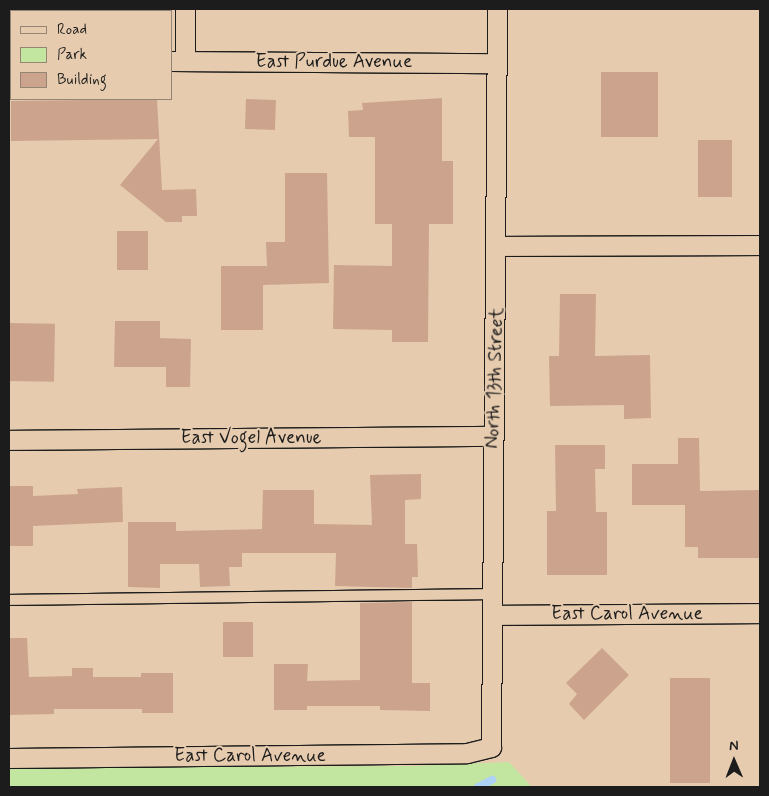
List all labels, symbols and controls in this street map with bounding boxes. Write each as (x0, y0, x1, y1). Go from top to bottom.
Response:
legend (10, 10, 172, 100)
text: Road (57, 20, 87, 40)
text: Park (57, 45, 87, 65)
street label: East Purdue Avenue (256, 51, 412, 73)
text: Building (57, 70, 107, 90)
street label: North 13th Street (481, 307, 509, 449)
street label: East Vogel Avenue (179, 427, 323, 449)
street label: East Carol Avenue (554, 603, 700, 625)
north arrow (709, 736, 759, 786)
text: N (729, 737, 739, 755)
street label: East Carol Avenue (177, 745, 323, 767)

